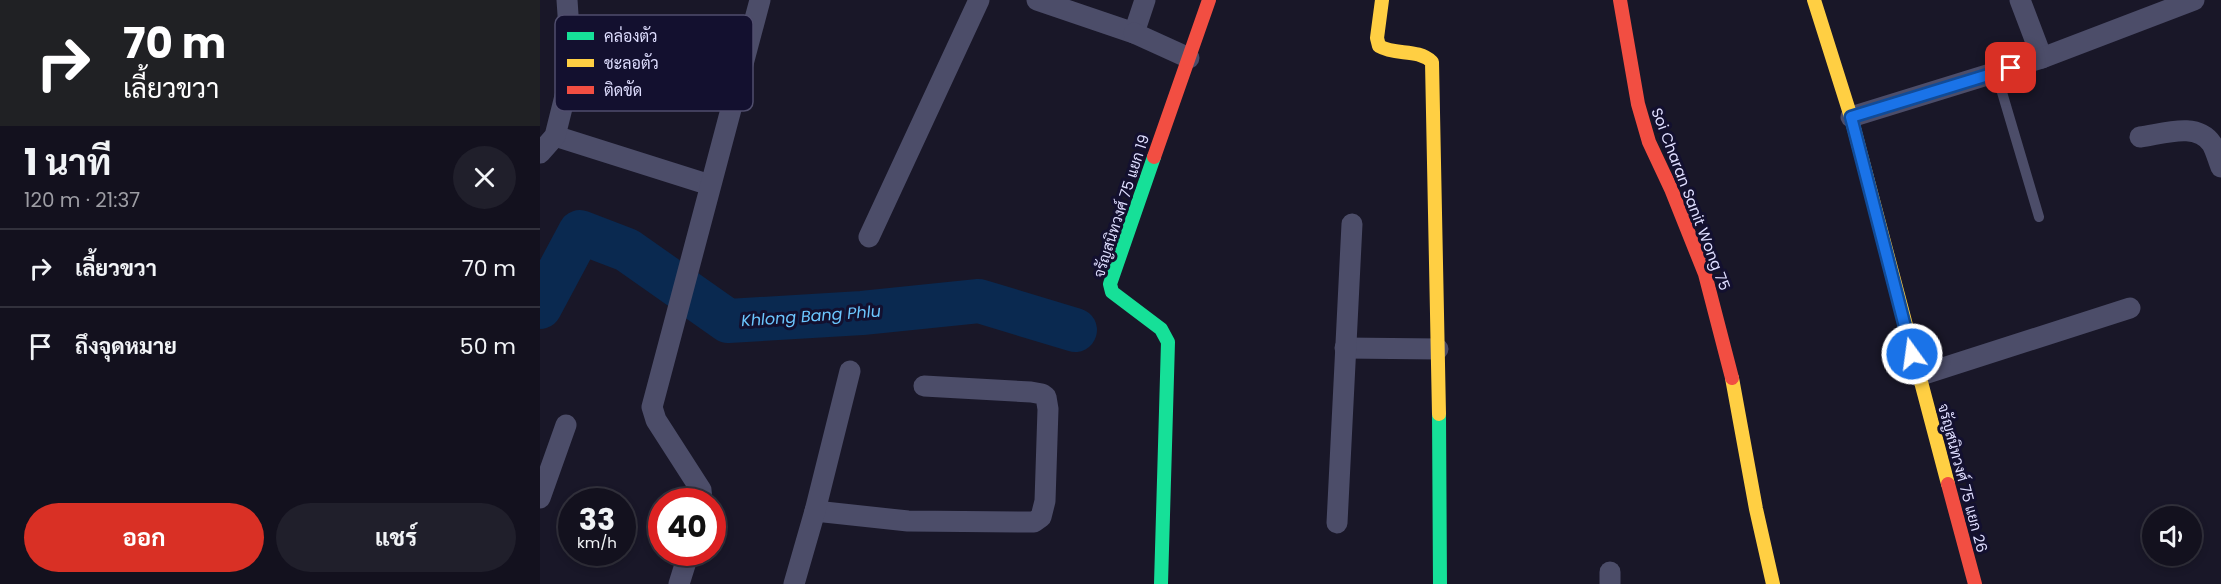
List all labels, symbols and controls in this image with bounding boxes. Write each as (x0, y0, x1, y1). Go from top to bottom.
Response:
text: 70 m (123, 14, 226, 73)
legend (555, 15, 753, 111)
icon: right (24, 24, 102, 102)
text: คล่องตัว (604, 25, 658, 48)
pin (1985, 42, 2036, 93)
icon: arrive (1994, 51, 2027, 84)
text: ชะลอตัว (604, 52, 659, 75)
text: เลี้ยวขวา (123, 70, 219, 107)
text: ติดขัด (604, 79, 642, 102)
street label: Soi Charan Sanit Wong 75 (1646, 105, 1736, 293)
street label: จรัญสนิทวงศ์ 75 แยก 19 (1088, 132, 1154, 280)
text: 1 นาที (24, 137, 111, 188)
button: close (453, 146, 516, 209)
text: 120 m · 21:37 (24, 186, 140, 214)
icon: right (24, 252, 57, 285)
text: เลี้ยวขวา (75, 253, 157, 284)
text: 70 m (462, 253, 516, 284)
water label: Khlong Bang Phlu (740, 300, 882, 332)
position arrow (1880, 322, 1944, 386)
icon: arrive (24, 330, 57, 363)
text: ถึงจุดหมาย (75, 331, 177, 362)
text: 50 m (460, 331, 516, 362)
street label: จรัญสนิทวงศ์ 75 แยก 26 (1933, 401, 1993, 555)
speed limit sign: 40 (648, 488, 726, 566)
text: 33 (579, 498, 615, 541)
button: ออก (24, 503, 264, 572)
button: แชร์ (276, 503, 516, 572)
map controls (2142, 506, 2202, 566)
button: sound (2142, 506, 2202, 566)
text: km/h (577, 532, 617, 553)

